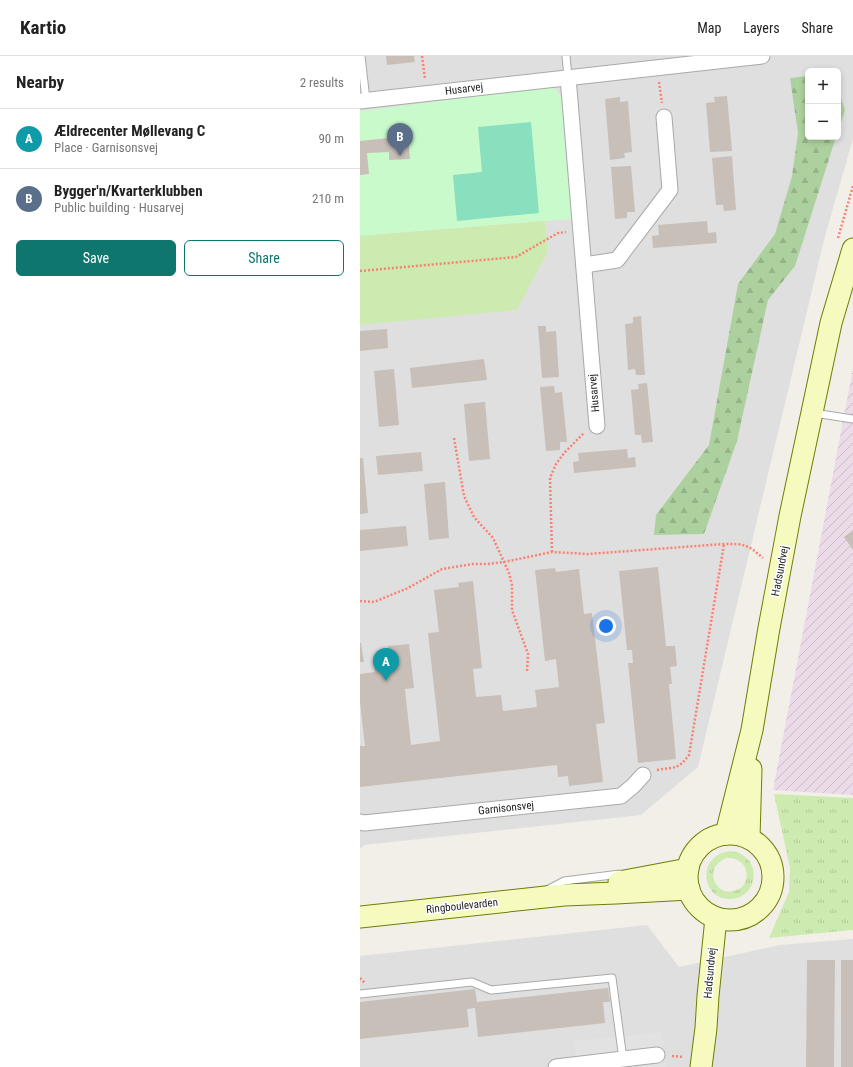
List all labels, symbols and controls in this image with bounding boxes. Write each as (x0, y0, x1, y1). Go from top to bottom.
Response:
text: Kartio (20, 16, 66, 39)
text: Map (697, 20, 721, 36)
text: Layers (743, 20, 780, 36)
text: Share (802, 20, 833, 36)
map controls (805, 68, 841, 140)
button: + (805, 68, 841, 104)
text: Nearby (16, 72, 64, 92)
text: 2 results (300, 75, 344, 90)
street label: Husarvej (444, 80, 484, 98)
button: − (805, 104, 841, 140)
text: Ældrecenter Møllevang C (54, 122, 205, 140)
pin: B (387, 123, 413, 156)
text: A (25, 131, 33, 146)
text: 90 m (318, 131, 344, 146)
text: Place · Garnisonsvej (54, 140, 158, 155)
text: Bygger'n/Kvarterklubben (54, 182, 203, 200)
text: B (25, 191, 33, 206)
text: 210 m (312, 191, 344, 206)
text: Public building · Husarvej (54, 200, 184, 215)
button: Save (16, 240, 176, 276)
button: Share (184, 240, 344, 276)
street label: Husarvej (586, 373, 602, 413)
street label: Hadsundvej (769, 545, 791, 597)
your location (596, 616, 616, 636)
pin: A (373, 648, 399, 681)
street label: Garnisonsvej (477, 799, 535, 817)
street label: Ringboulevarden (425, 896, 499, 916)
street label: Hadsundvej (701, 947, 719, 999)

